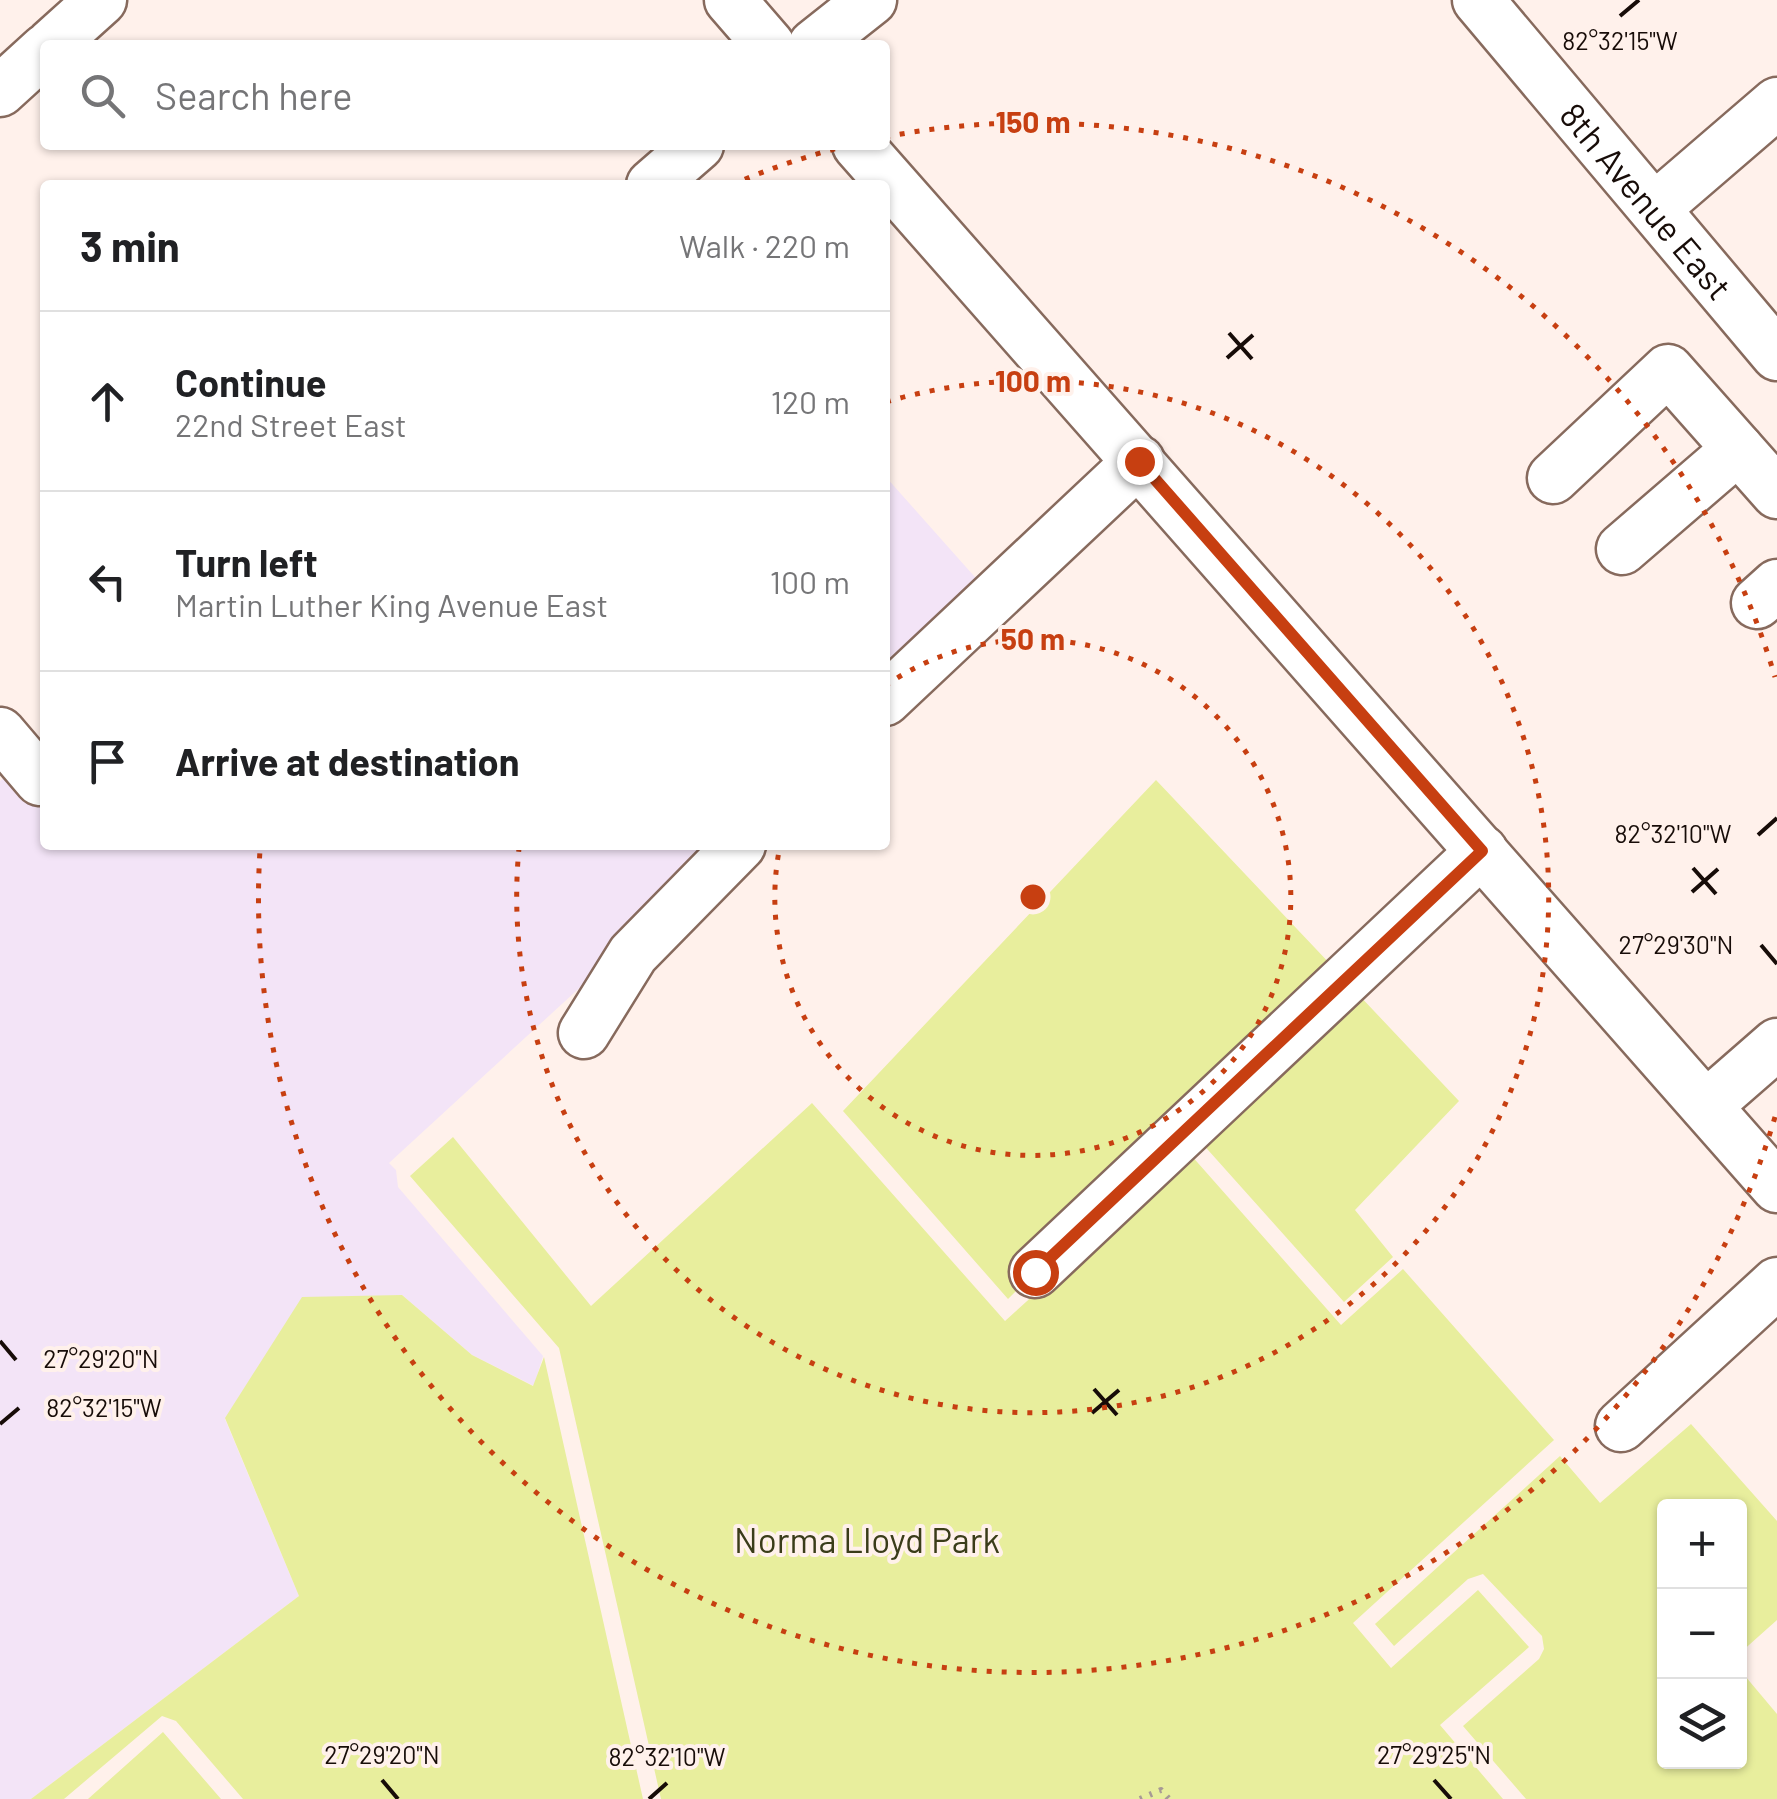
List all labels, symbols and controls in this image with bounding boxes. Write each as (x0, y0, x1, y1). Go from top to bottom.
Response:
text: 82°32'15"W (1562, 25, 1678, 55)
search box (40, 40, 890, 150)
icon: search (75, 68, 130, 123)
text: Search here (155, 72, 353, 118)
street label: 8th Avenue East (1552, 94, 1741, 307)
text: 150 m (996, 103, 1070, 139)
text: 3 min (80, 220, 180, 270)
text: Walk · 220 m (679, 226, 850, 264)
text: Continue (175, 359, 326, 405)
text: 100 m (995, 362, 1071, 398)
icon: ahead (80, 374, 135, 429)
text: 120 m (771, 382, 850, 420)
text: 22nd Street East (175, 405, 407, 443)
route end (1117, 439, 1163, 485)
text: Turn left (175, 539, 318, 585)
icon: left (80, 554, 135, 609)
text: 100 m (770, 562, 850, 600)
text: Martin Luther King Avenue East (175, 585, 608, 623)
text: 50 m (1001, 620, 1065, 656)
icon: arrive (80, 734, 135, 789)
text: Arrive at destination (175, 738, 520, 784)
text: 82°32'10"W (1615, 818, 1732, 848)
centre of rings (1015, 879, 1051, 915)
text: 27°29'30"N (1619, 929, 1733, 959)
route start (1013, 1250, 1059, 1296)
text: 27°29'20"N (43, 1343, 159, 1373)
text: 82°32'15"W (46, 1392, 162, 1422)
map controls (1657, 1499, 1747, 1769)
button: + (1657, 1499, 1747, 1589)
park label: Norma Lloyd Park (734, 1518, 1000, 1560)
button: − (1657, 1589, 1747, 1679)
button: layers (1657, 1679, 1747, 1769)
text: 27°29'20"N (324, 1739, 440, 1769)
text: 27°29'25"N (1377, 1739, 1491, 1769)
text: 82°32'10"W (609, 1741, 726, 1771)

